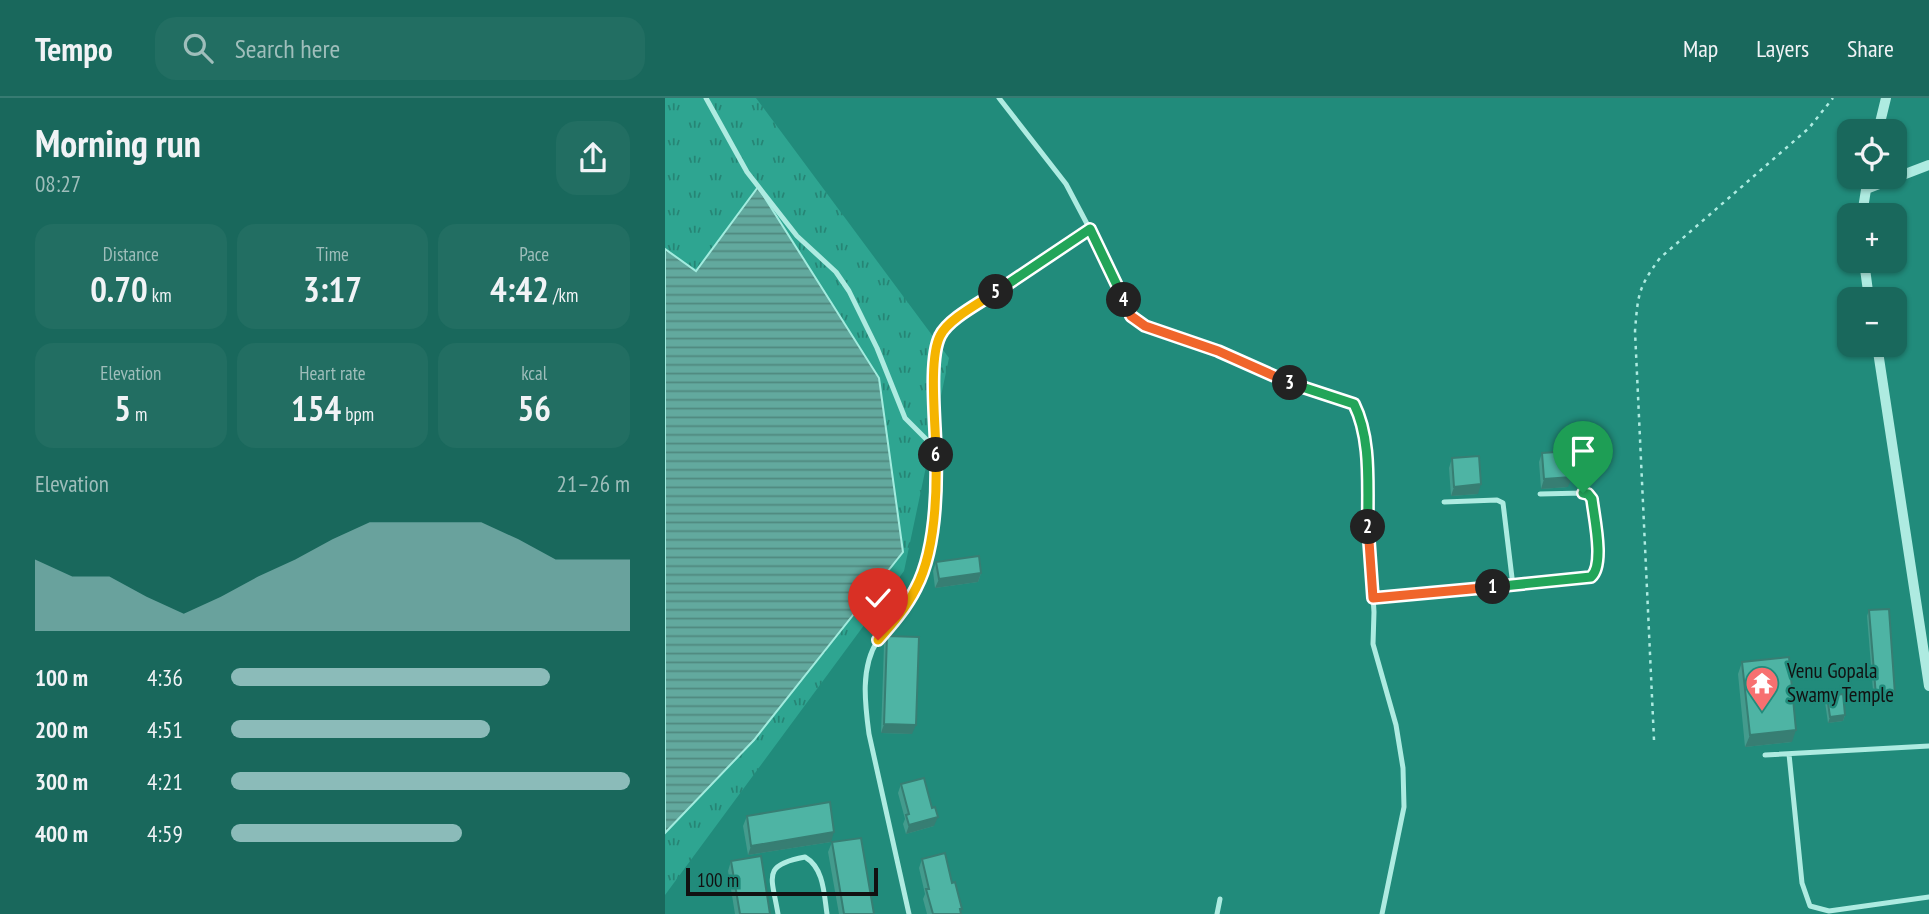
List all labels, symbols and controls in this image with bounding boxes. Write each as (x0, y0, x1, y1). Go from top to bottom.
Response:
search box (155, 17, 645, 80)
text: Tempo (35, 27, 113, 70)
icon: search (179, 29, 217, 67)
text: Search here (235, 32, 340, 65)
text: Map (1683, 33, 1718, 64)
text: Layers (1756, 33, 1809, 64)
text: Share (1847, 33, 1894, 64)
text: Morning run (35, 118, 201, 167)
map controls (1837, 119, 1907, 357)
button: locate (1837, 119, 1907, 189)
button: share (556, 121, 630, 195)
text: 08:27 (35, 169, 81, 198)
button: + (1837, 203, 1907, 273)
text: Distance (103, 242, 159, 266)
text: Time (316, 242, 349, 266)
text: Pace (519, 242, 549, 266)
text: 0.70 (90, 266, 148, 312)
text: 3:17 (303, 266, 362, 312)
text: 4:42 (490, 266, 549, 312)
pin: 5 (979, 274, 1013, 310)
text: 5 (991, 279, 1000, 303)
pin: 4 (1107, 282, 1141, 318)
text: km (148, 283, 172, 307)
text: /km (549, 283, 578, 307)
text: 4 (1119, 287, 1128, 311)
button: − (1837, 287, 1907, 357)
text: Elevation (100, 361, 161, 385)
text: Heart rate (299, 361, 366, 385)
text: kcal (521, 361, 547, 385)
pin: 3 (1273, 366, 1307, 400)
text: 3 (1285, 370, 1294, 394)
text: 5 (114, 385, 131, 431)
text: 154 (291, 385, 341, 431)
text: 56 (517, 385, 551, 431)
text: m (131, 402, 147, 426)
text: bpm (341, 402, 374, 426)
pin (1553, 421, 1613, 493)
icon: arrive (1564, 432, 1602, 470)
pin: 6 (919, 438, 953, 472)
text: 6 (931, 442, 940, 466)
text: Elevation (35, 469, 109, 498)
text: 21–26 m (557, 469, 630, 498)
pin: 2 (1351, 510, 1385, 544)
text: 2 (1363, 514, 1372, 538)
pin (848, 568, 908, 640)
pin: 1 (1475, 570, 1511, 604)
text: 1 (1488, 574, 1497, 598)
icon: check (859, 579, 897, 617)
place label: Venu Gopala Swamy Temple (1786, 657, 1894, 708)
text: 100 m (35, 663, 88, 692)
text: 4:36 (147, 663, 183, 692)
temple icon: Venu Gopala Swamy Temple (1743, 664, 1781, 713)
text: 200 m (35, 715, 88, 744)
text: 4:51 (147, 715, 183, 744)
text: 300 m (35, 767, 88, 796)
text: 4:21 (147, 767, 183, 796)
text: 400 m (35, 819, 88, 848)
text: 4:59 (147, 819, 183, 848)
scale bar (686, 865, 879, 897)
text: 100 m (697, 868, 739, 892)

